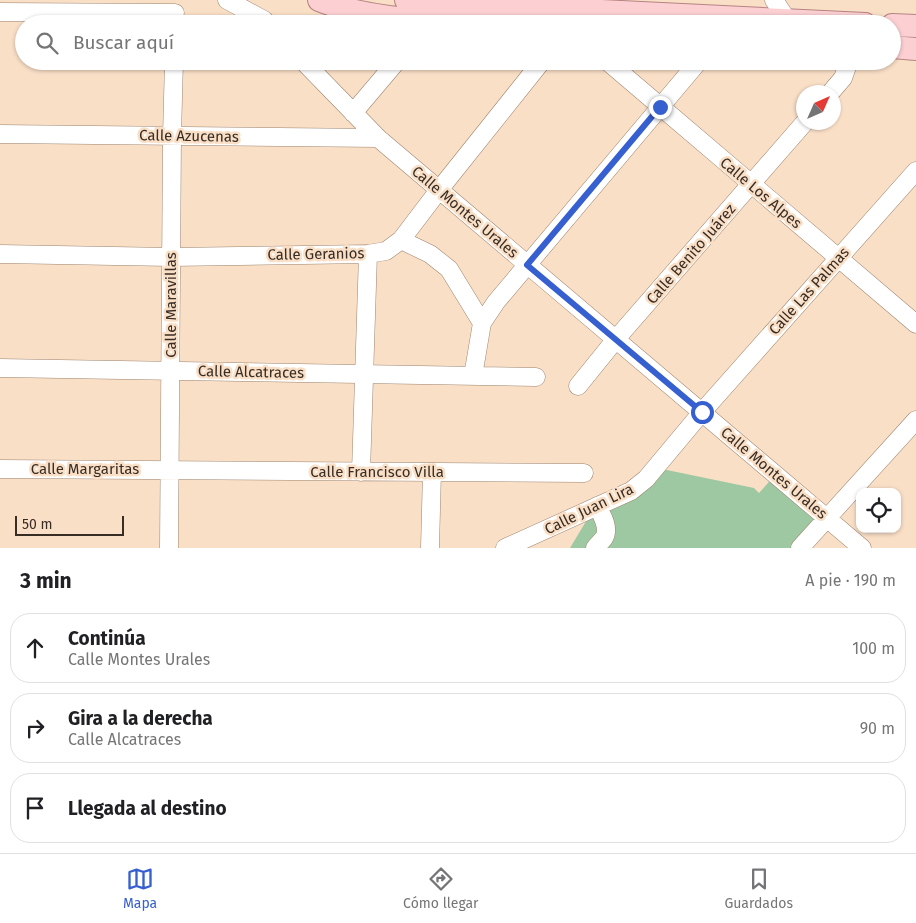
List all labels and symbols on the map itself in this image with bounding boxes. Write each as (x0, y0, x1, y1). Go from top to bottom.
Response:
north arrow (796, 85, 841, 130)
route end (649, 96, 672, 119)
street label: Calle Azucenas (139, 126, 239, 146)
street label: Calle Los Alpes (717, 154, 805, 232)
street label: Calle Montes Urales (408, 162, 522, 262)
street label: Calle Benito Juárez (643, 200, 740, 308)
street label: Calle Geranios (267, 244, 365, 264)
street label: Calle Las Palmas (765, 244, 853, 338)
street label: Calle Maravillas (162, 252, 180, 358)
street label: Calle Alcatraces (198, 362, 304, 382)
route start (691, 401, 714, 424)
street label: Calle Montes Urales (717, 423, 831, 523)
street label: Calle Margaritas (31, 460, 139, 478)
street label: Calle Francisco Villa (310, 463, 444, 481)
street label: Calle Juan Lira (542, 480, 636, 538)
scale bar (15, 513, 124, 536)

